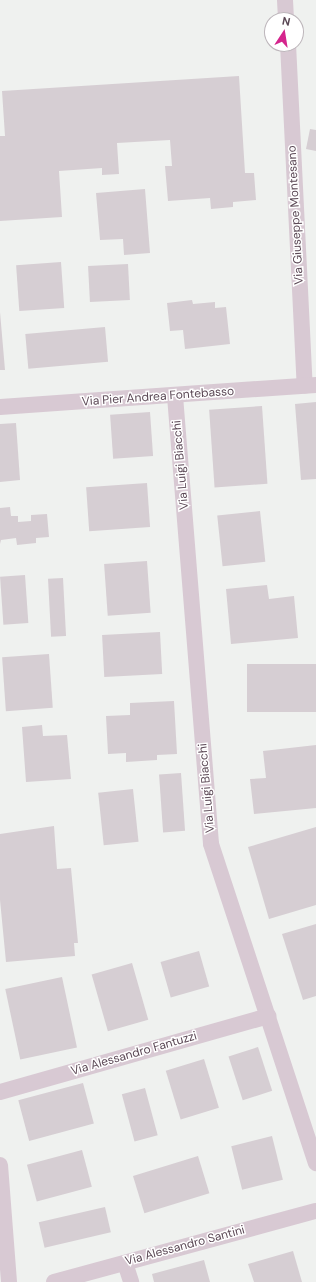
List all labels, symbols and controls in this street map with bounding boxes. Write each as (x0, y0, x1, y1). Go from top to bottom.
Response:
north arrow (264, 12, 304, 52)
text: N (281, 14, 292, 29)
street label: Via Giuseppe Montesano (285, 145, 307, 285)
street label: Via Pier Andrea Fontebasso (81, 384, 235, 410)
street label: Via Luigi Biacchi (170, 420, 192, 510)
street label: Via Luigi Biacchi (196, 743, 218, 833)
street label: Via Alessandro Fantuzzi (69, 1029, 199, 1079)
street label: Via Alessandro Santini (124, 1223, 246, 1269)

